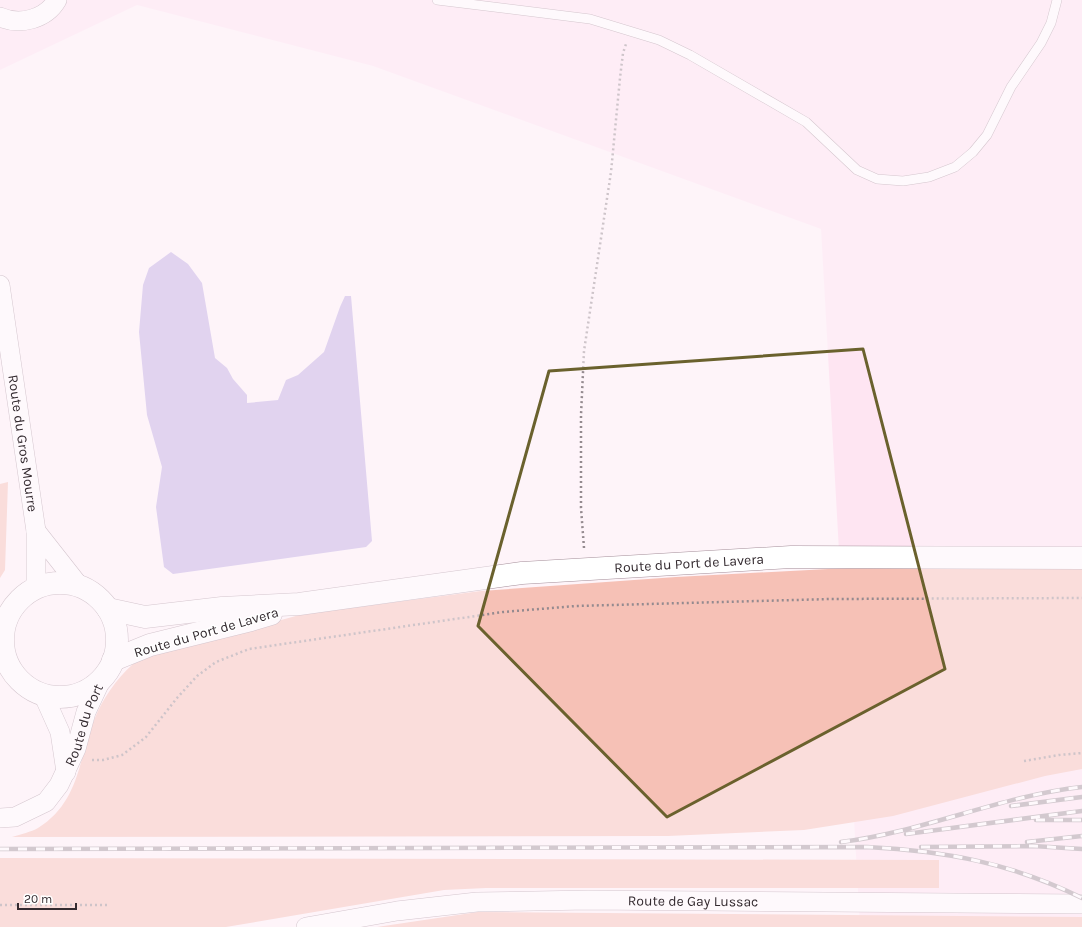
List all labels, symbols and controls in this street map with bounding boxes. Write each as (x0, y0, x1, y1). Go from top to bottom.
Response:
street label: Route du Gros Mourre (4, 374, 41, 513)
street label: Route du Port de Lavera (614, 551, 764, 576)
street label: Route du Port de Lavera (132, 604, 280, 661)
street label: Route du Port (61, 681, 107, 769)
scale bar (18, 885, 76, 911)
text: 20 m (24, 892, 52, 906)
street label: Route de Gay Lussac (628, 892, 758, 910)

